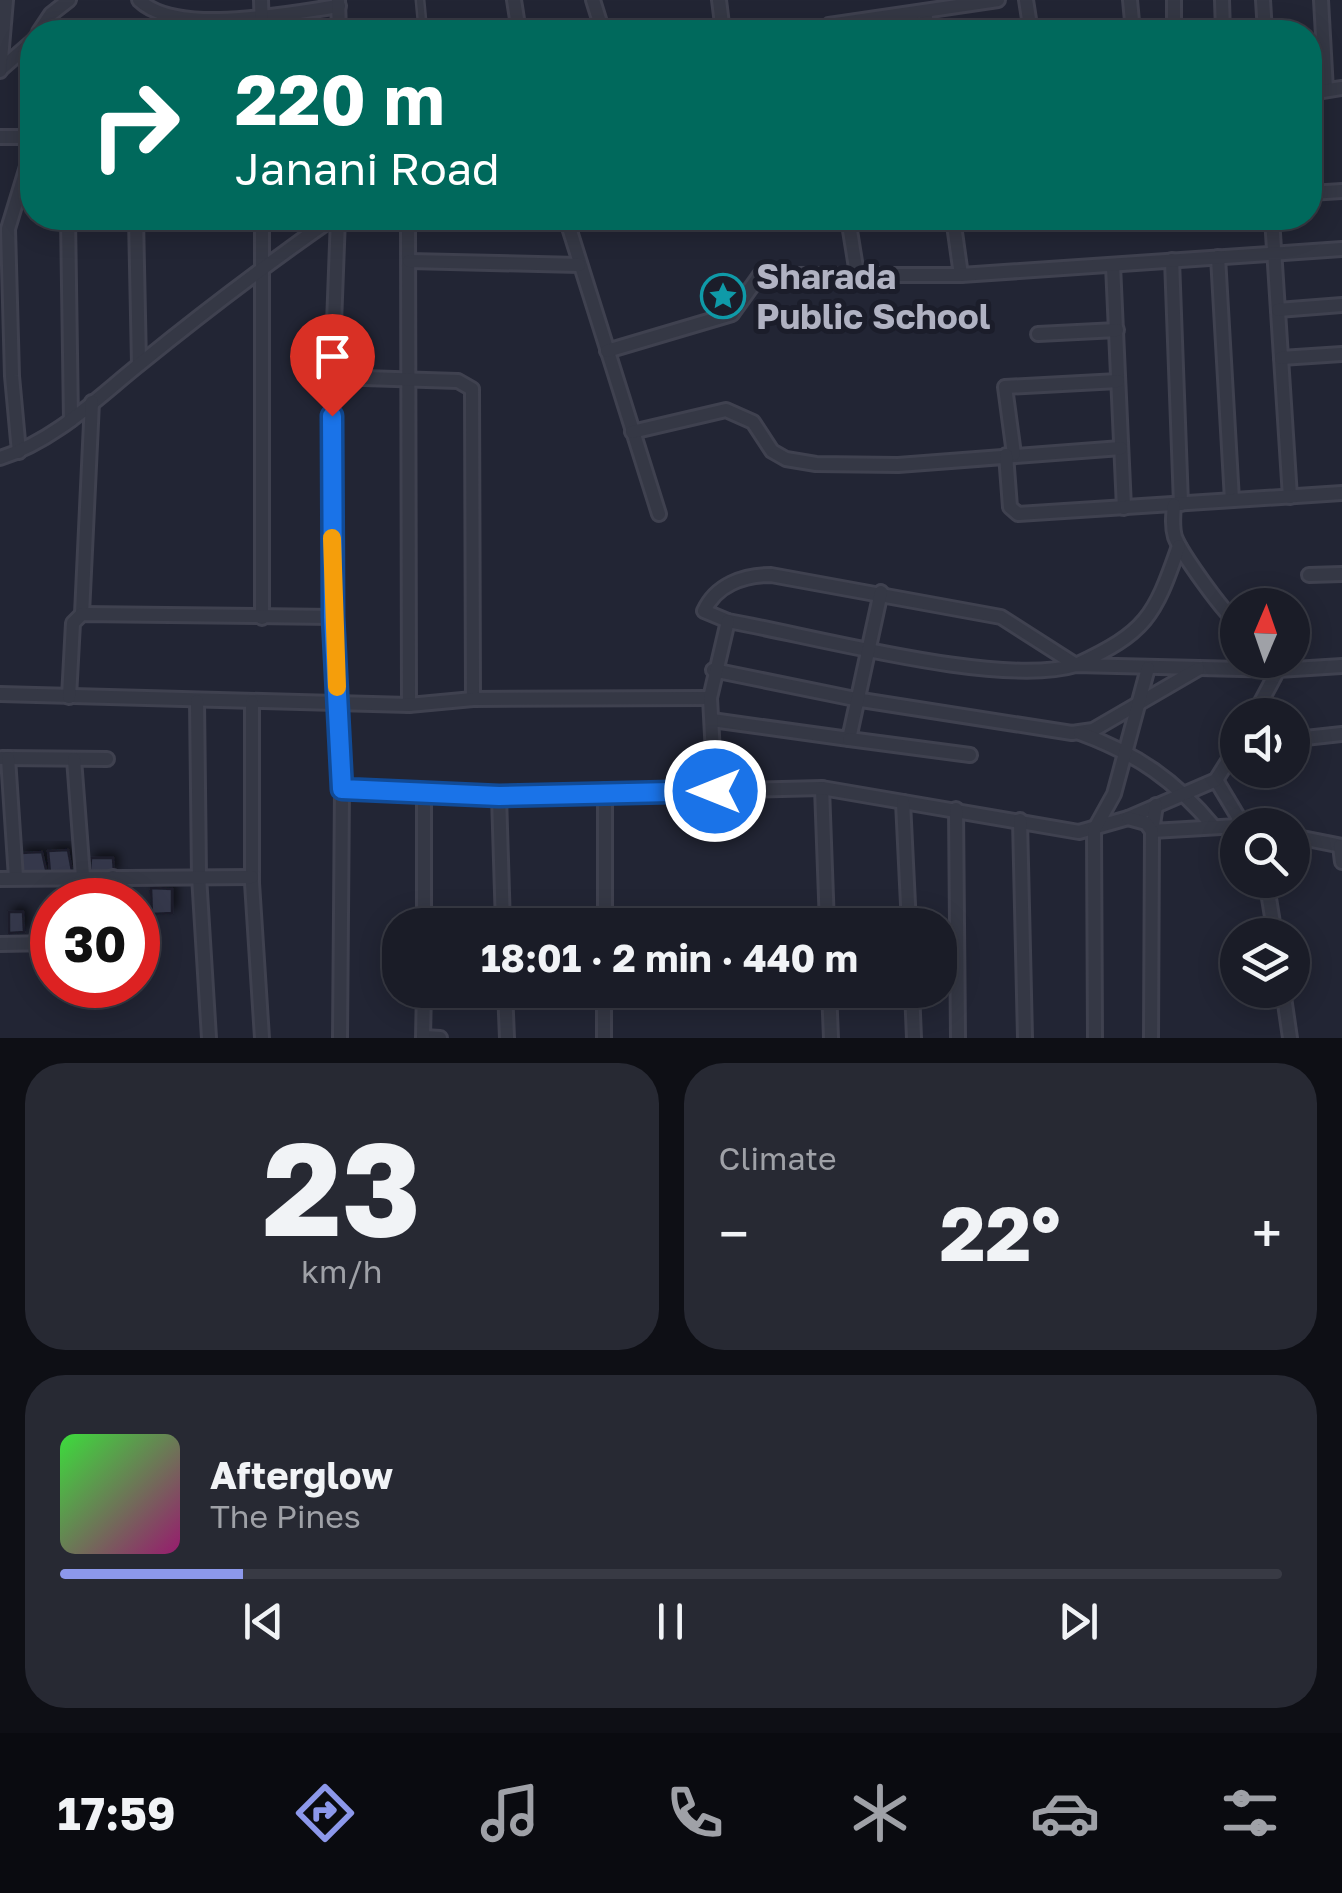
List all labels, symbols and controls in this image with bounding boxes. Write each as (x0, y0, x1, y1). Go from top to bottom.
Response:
text: 220 m (235, 56, 445, 140)
icon: right (70, 60, 200, 190)
text: Janani Road (235, 141, 500, 195)
place label: Sharada Public School (756, 255, 991, 337)
place icon: Sharada Public School (700, 273, 746, 319)
pin (290, 314, 375, 417)
icon: arrive (305, 329, 360, 384)
north arrow (1220, 588, 1310, 678)
map controls (1220, 588, 1310, 1008)
button: sound (1220, 698, 1310, 788)
position arrow (663, 739, 767, 843)
button: search (1220, 808, 1310, 898)
speed limit sign: 30 (30, 878, 160, 1008)
button: layers (1220, 918, 1310, 1008)
text: 18:01 · 2 min · 440 m (481, 935, 858, 980)
text: 23 (262, 1109, 421, 1265)
text: Climate (719, 1139, 837, 1177)
text: 22° (940, 1187, 1061, 1278)
text: − (719, 1200, 749, 1266)
text: + (1252, 1200, 1282, 1266)
text: km/h (301, 1252, 382, 1290)
text: Afterglow (210, 1452, 393, 1497)
text: The Pines (210, 1497, 361, 1535)
icon: previous (236, 1594, 291, 1649)
icon: pause (643, 1594, 698, 1649)
icon: next (1051, 1594, 1106, 1649)
icon: directions (290, 1778, 360, 1848)
icon: music (475, 1778, 545, 1848)
icon: phone (660, 1778, 730, 1848)
icon: climate (845, 1778, 915, 1848)
icon: car (1030, 1778, 1100, 1848)
icon: filters (1215, 1778, 1285, 1848)
text: 17:59 (57, 1786, 176, 1840)

